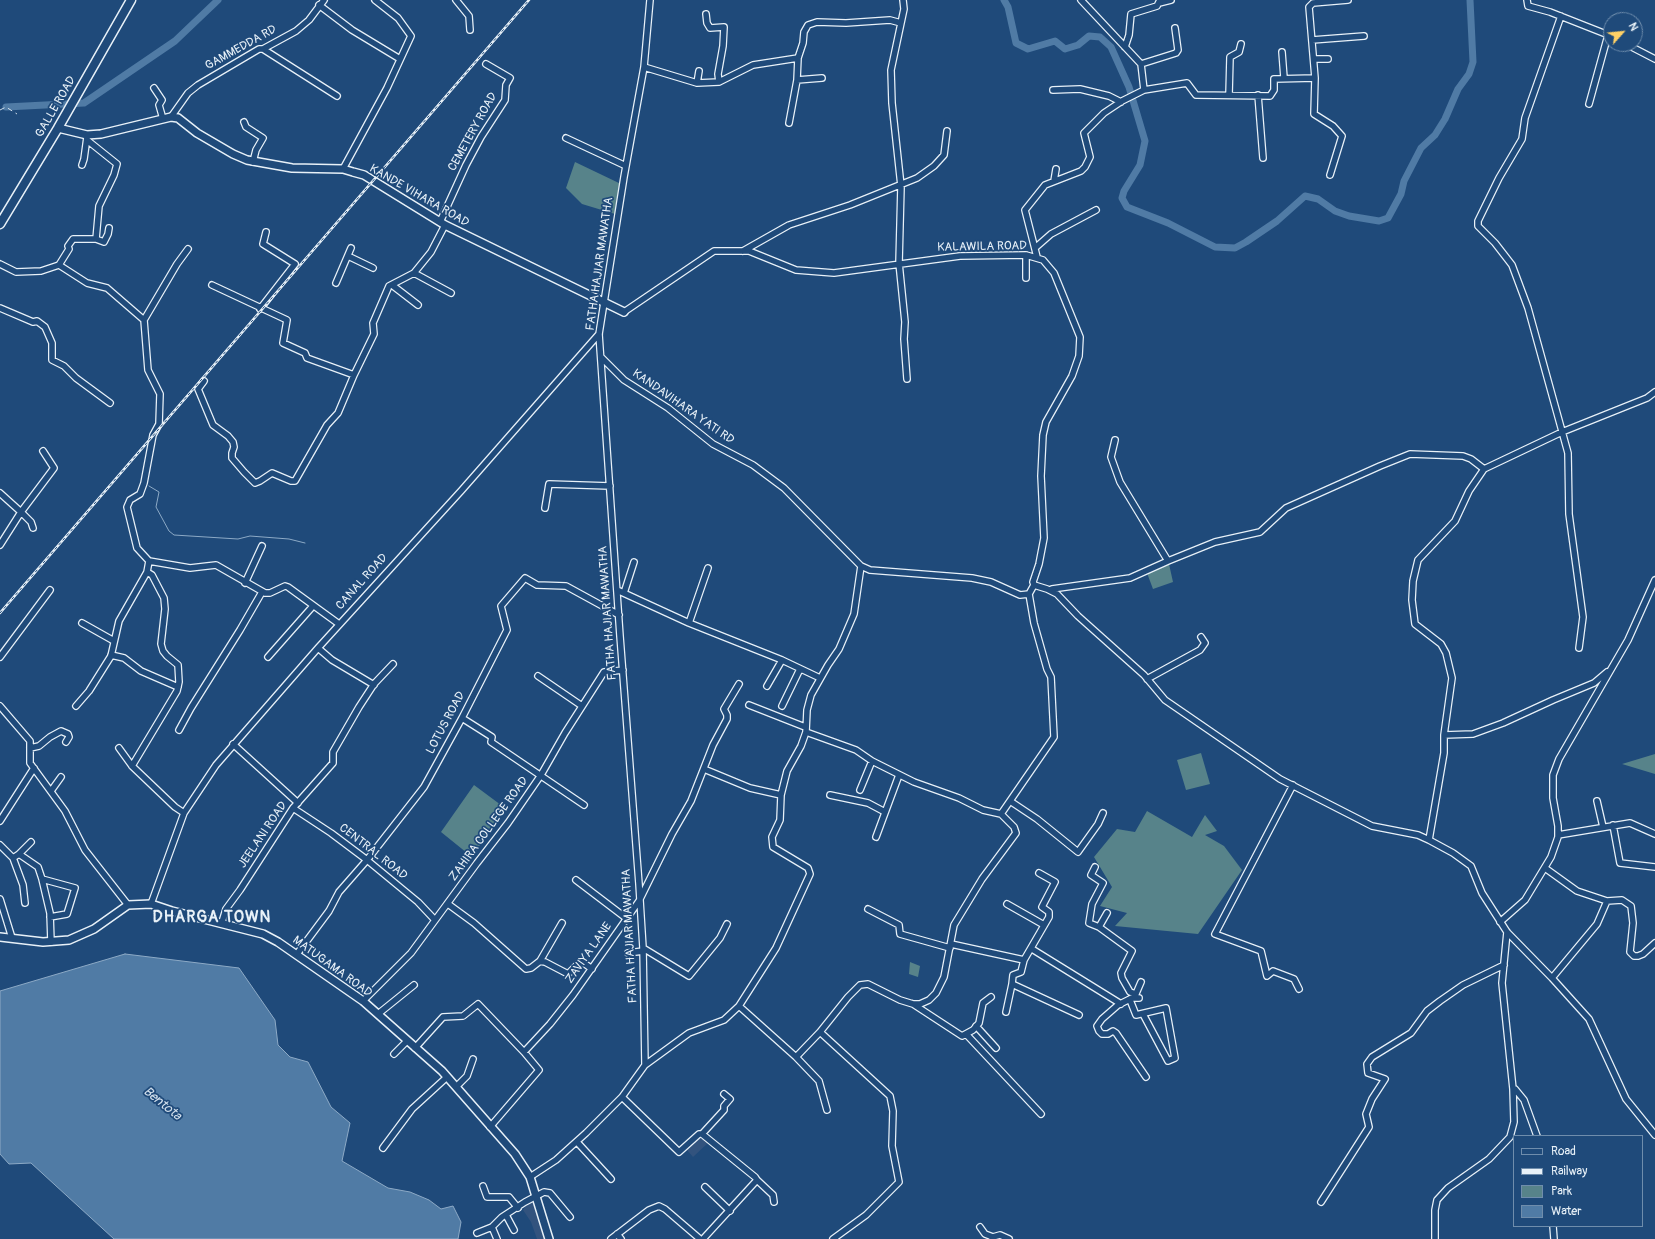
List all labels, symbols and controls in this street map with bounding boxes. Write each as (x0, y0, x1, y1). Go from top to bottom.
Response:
north arrow (1603, 12, 1643, 52)
text: N (1626, 21, 1641, 33)
street label: GAMMEDDA RD (203, 23, 279, 73)
street label: GALLE ROAD (33, 74, 79, 140)
street label: CEMETERY ROAD (445, 90, 501, 174)
street label: KANDE VIHARA ROAD (367, 162, 471, 230)
street label: FATHA HAJIAR MAWATHA (583, 196, 617, 332)
street label: KALAWILA ROAD (937, 239, 1027, 255)
street label: KANDAVIHARA YATI RD (629, 366, 737, 448)
street label: FATHA HAJIAR MAWATHA (596, 545, 620, 681)
street label: CANAL ROAD (333, 551, 391, 613)
street label: LOTUS ROAD (424, 689, 468, 757)
street label: ZAHIRA COLLEGE ROAD (446, 774, 532, 884)
street label: JEELANI ROAD (236, 799, 290, 871)
street label: CENTRAL ROAD (336, 821, 410, 883)
street label: FATHA HAJIAR MAWATHA (619, 868, 641, 1004)
district label: DHARGA TOWN (153, 908, 271, 928)
street label: ZAVIYA LANE (563, 920, 615, 986)
street label: MATUGAMA ROAD (289, 933, 375, 1001)
water label: Bentota (140, 1084, 184, 1124)
legend (1513, 1135, 1643, 1227)
text: Road (1551, 1144, 1576, 1159)
text: Railway (1551, 1164, 1587, 1179)
text: Park (1551, 1184, 1572, 1199)
text: Water (1551, 1204, 1582, 1219)

